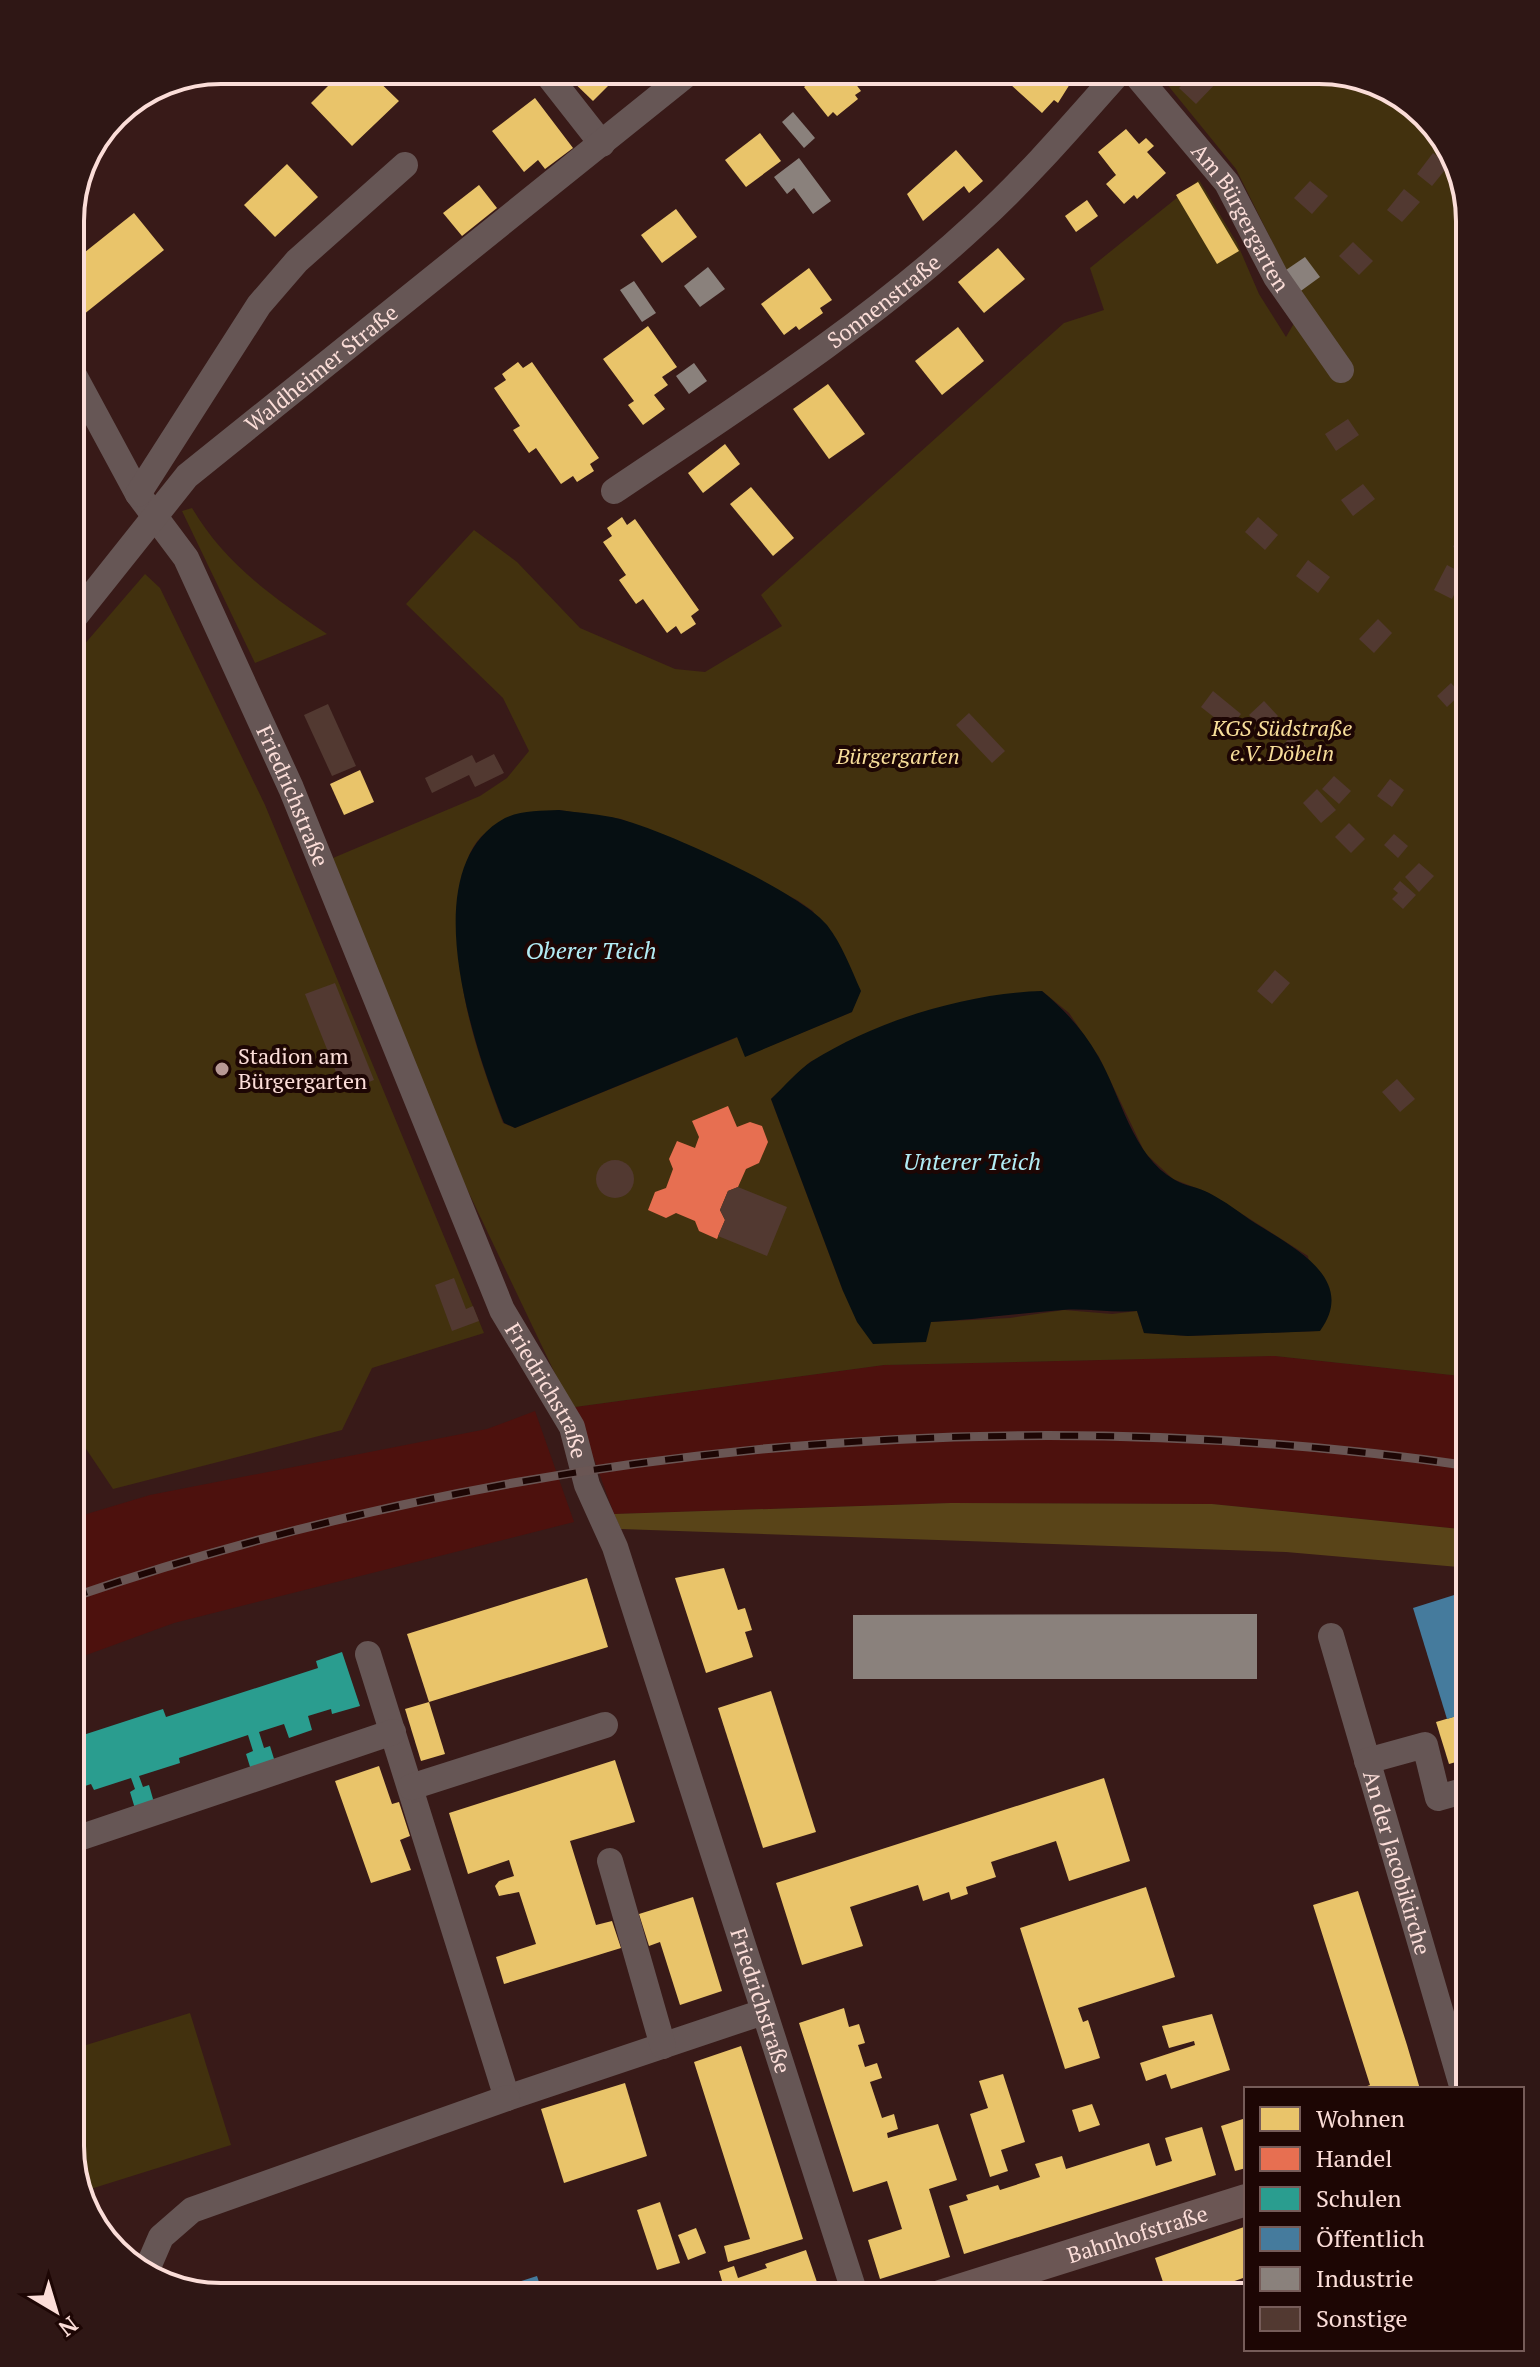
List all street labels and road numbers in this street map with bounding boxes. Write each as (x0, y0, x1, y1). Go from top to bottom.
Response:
street label: Am Bürgergarten (1185, 137, 1297, 297)
street label: Sonnenstraße (821, 247, 946, 354)
street label: Waldheimer Straße (238, 297, 403, 438)
street label: Friedrichstraße (250, 720, 336, 871)
street label: Friedrichstraße (499, 1317, 595, 1462)
street label: An der Jacobikirche (1357, 1767, 1438, 1958)
street label: Friedrichstraße (724, 1924, 798, 2077)
street label: Bahnhofstraße (1063, 2198, 1211, 2269)

